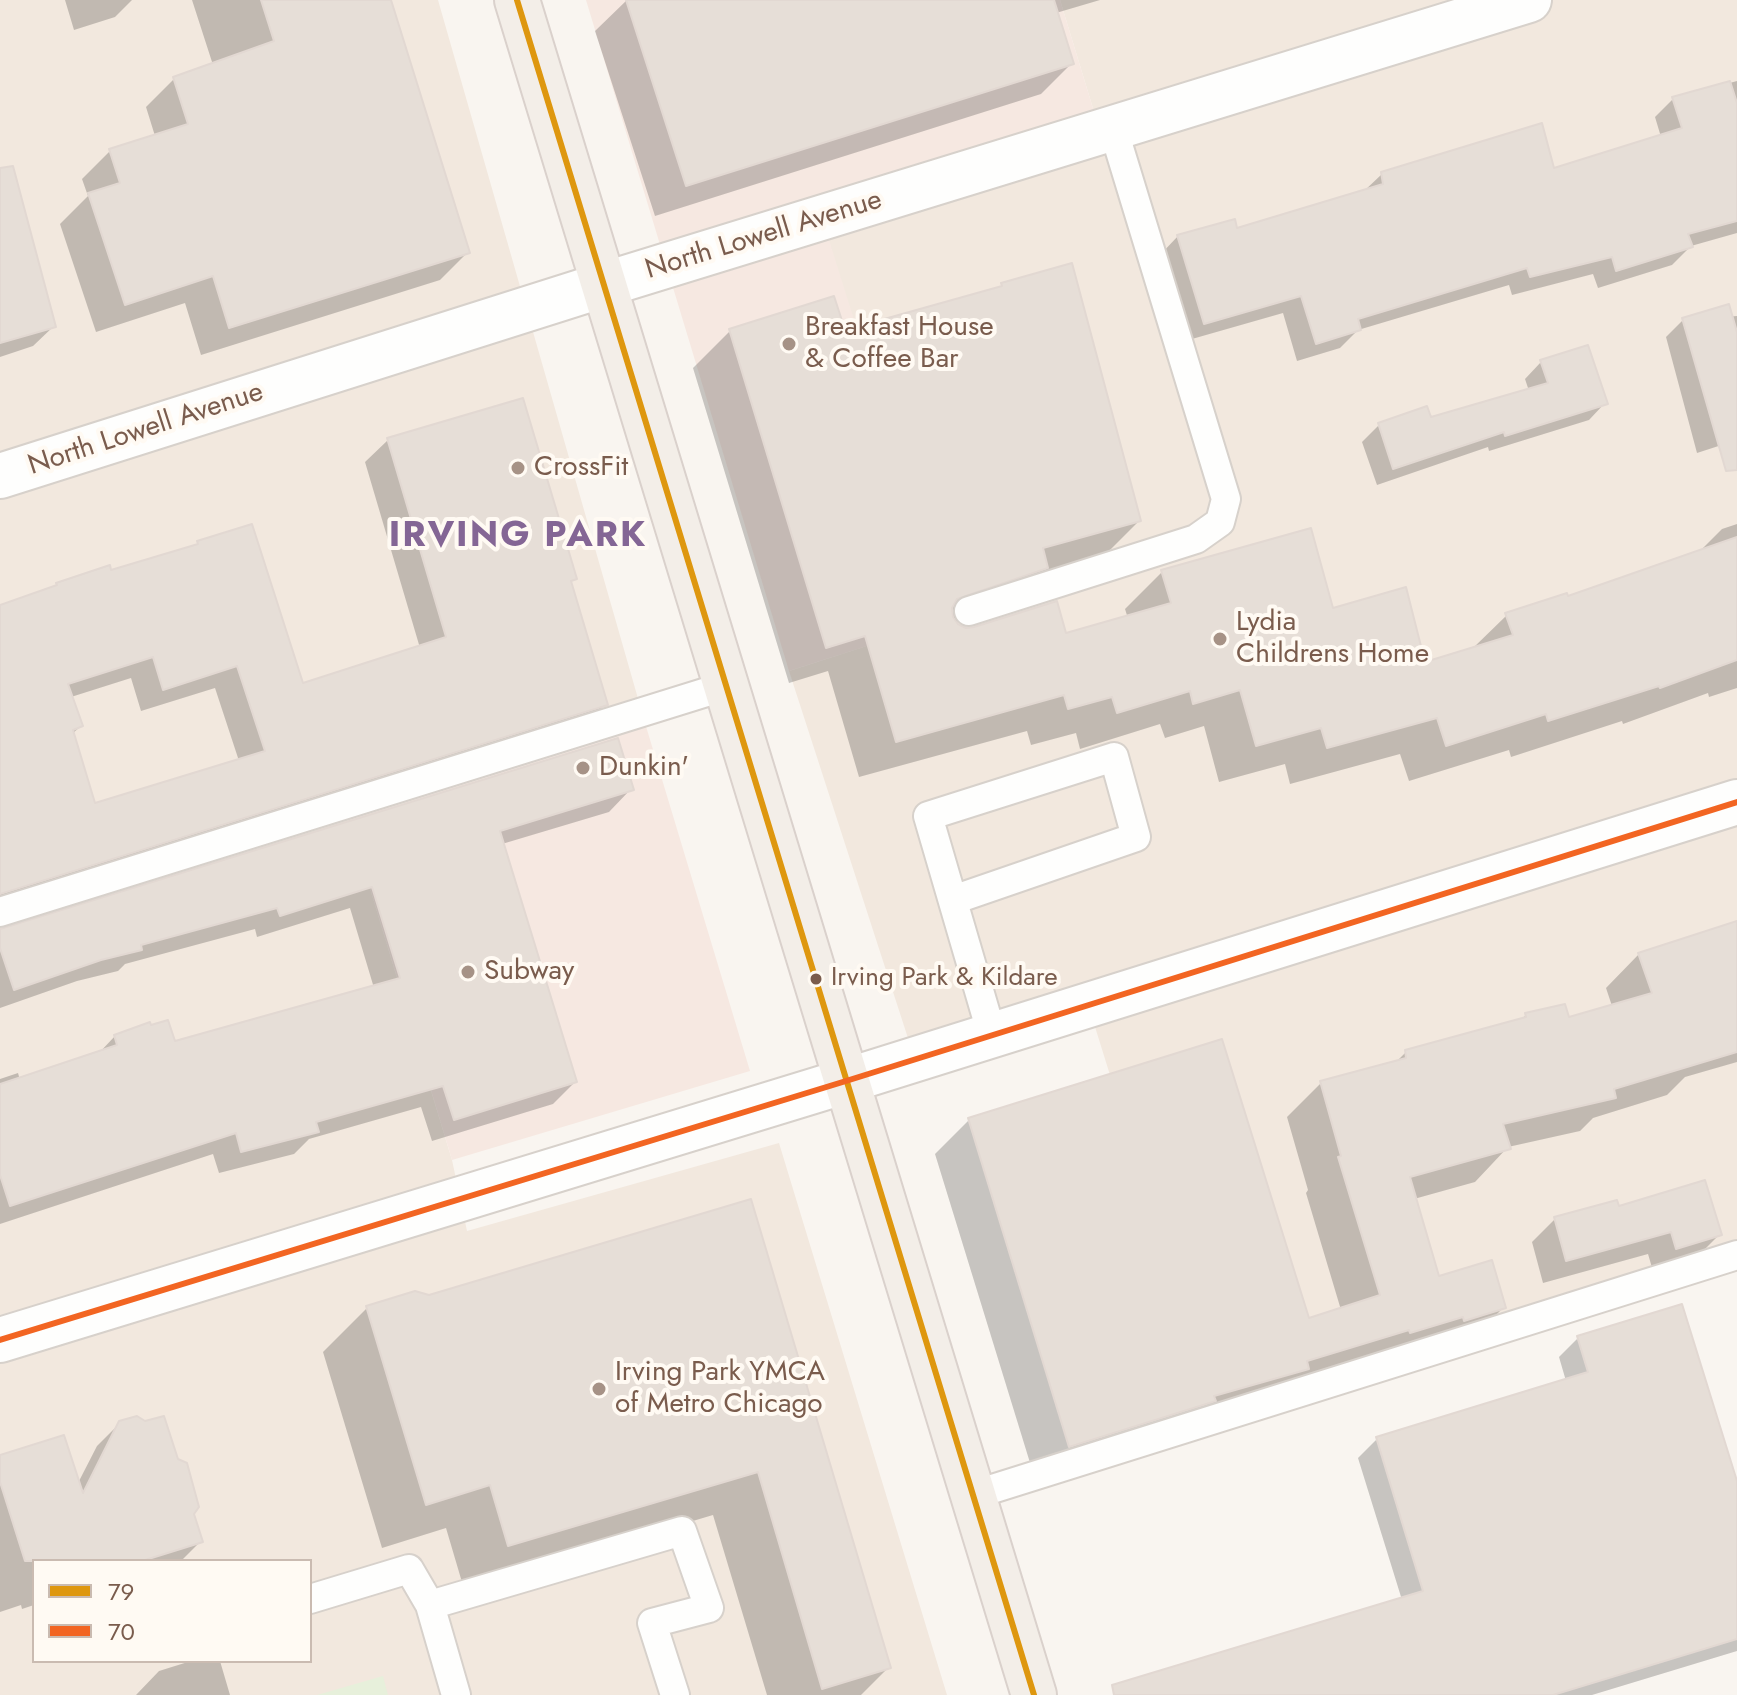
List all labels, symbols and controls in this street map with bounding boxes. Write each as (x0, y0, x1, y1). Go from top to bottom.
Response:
street label: North Lowell Avenue (642, 184, 886, 288)
place label: Breakfast House & Coffee Bar (805, 311, 994, 377)
marker: Breakfast House & Coffee Bar (780, 335, 798, 353)
street label: North Lowell Avenue (24, 376, 268, 484)
place label: CrossFit (534, 451, 628, 485)
marker: CrossFit (509, 459, 527, 477)
district label: IRVING PARK (389, 515, 647, 559)
place label: Lydia Childrens Home (1236, 606, 1429, 672)
marker: Lydia Childrens Home (1211, 630, 1229, 648)
place label: Dunkin' (599, 751, 689, 785)
marker: Dunkin' (574, 759, 592, 777)
place label: Subway (484, 955, 574, 989)
marker: Subway (459, 963, 477, 981)
place label: Irving Park & Kildare (831, 963, 1058, 995)
marker: Irving Park & Kildare (808, 971, 824, 987)
place label: Irving Park YMCA of Metro Chicago (615, 1356, 825, 1422)
marker: Irving Park YMCA of Metro Chicago (590, 1380, 608, 1398)
legend (32, 1559, 312, 1663)
text: 79 (108, 1574, 134, 1609)
text: 70 (108, 1614, 135, 1649)

